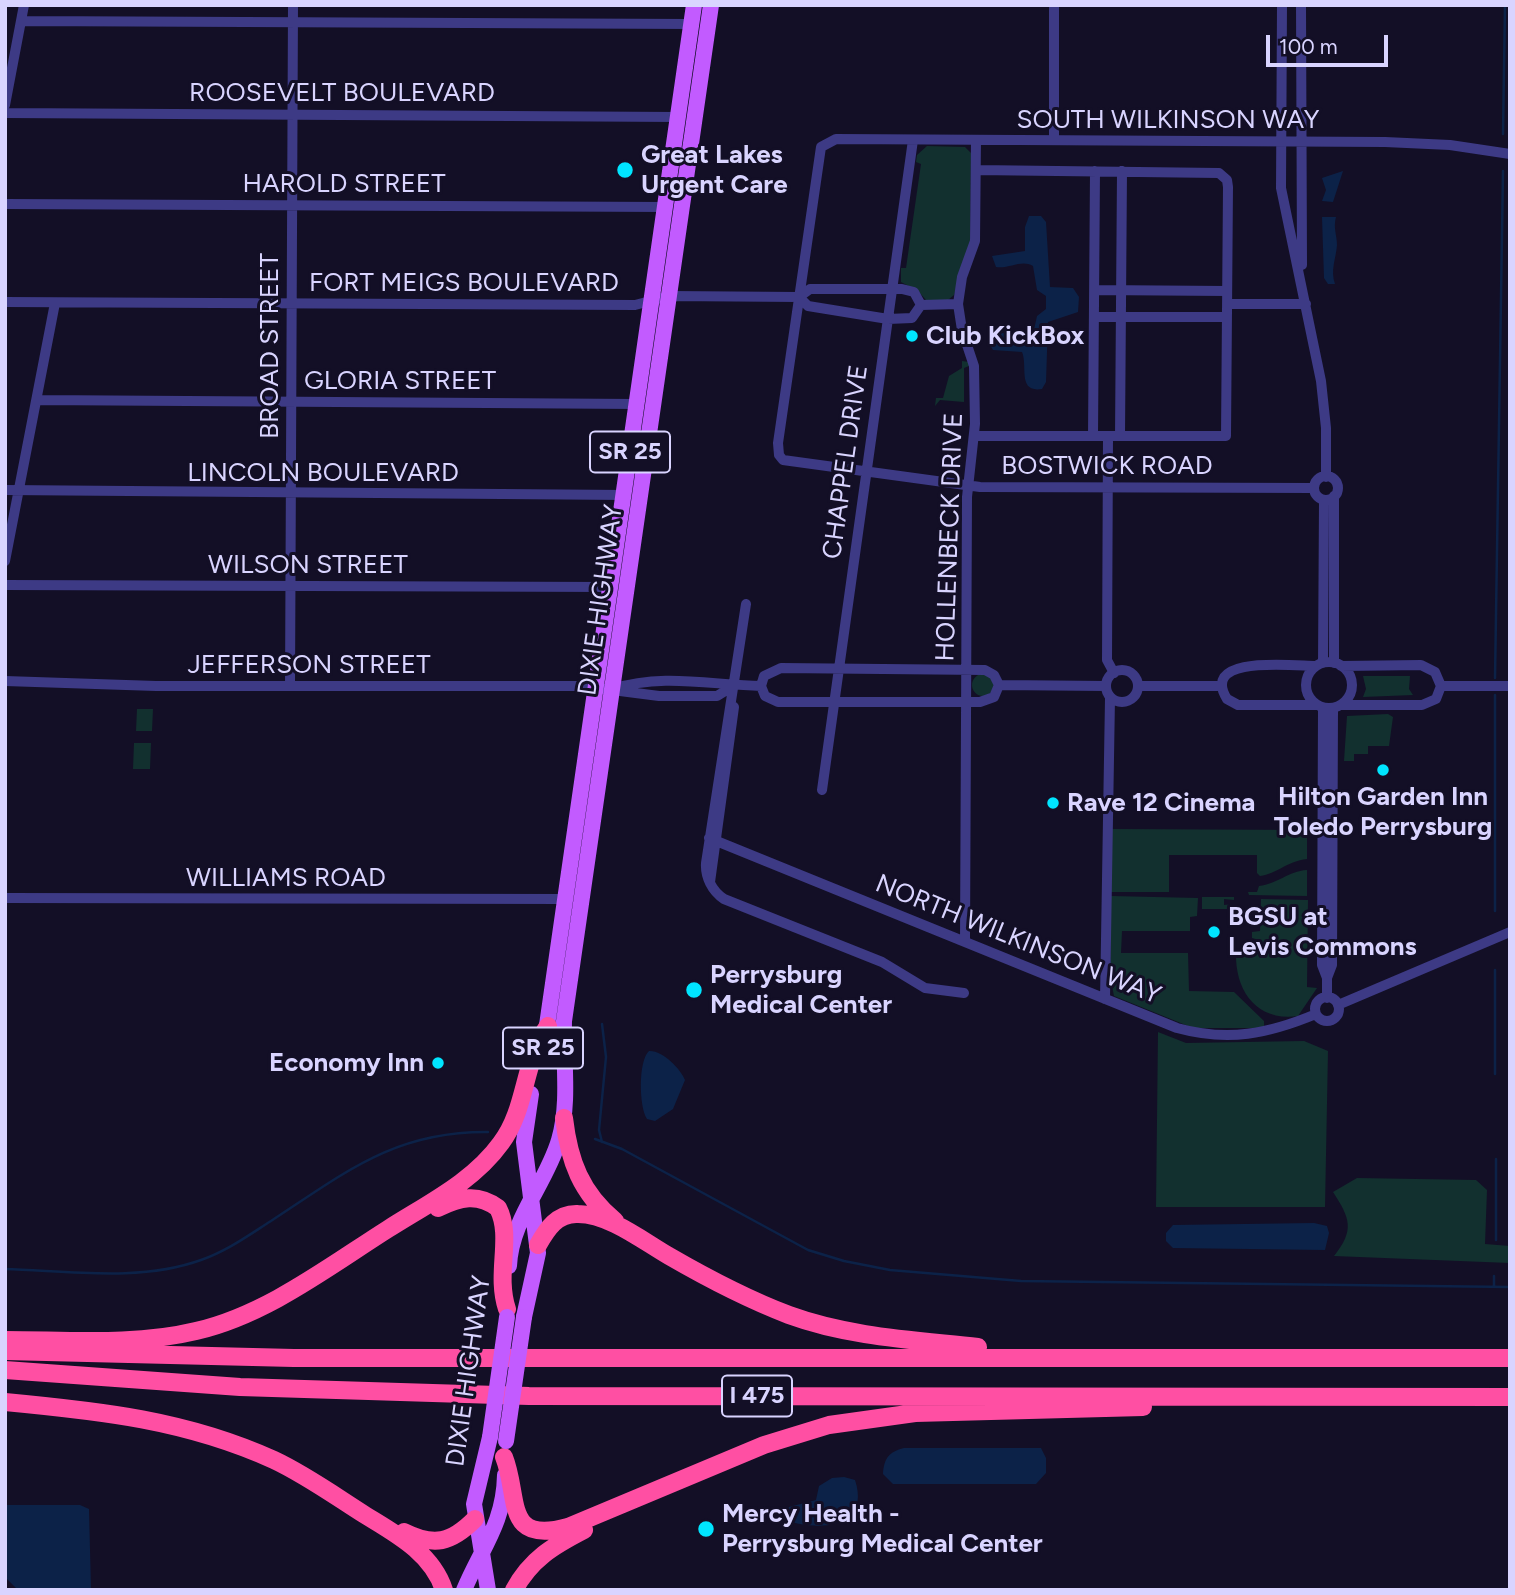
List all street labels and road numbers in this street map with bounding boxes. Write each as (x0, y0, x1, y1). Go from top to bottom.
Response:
street label: ROOSEVELT BOULEVARD (189, 77, 495, 109)
street label: SOUTH WILKINSON WAY (1017, 104, 1319, 136)
street label: HAROLD STREET (242, 168, 446, 200)
street label: BROAD STREET (254, 253, 286, 439)
street label: FORT MEIGS BOULEVARD (309, 267, 619, 299)
street label: CHAPPEL DRIVE (817, 363, 875, 561)
street label: GLORIA STREET (304, 365, 496, 397)
street label: HOLLENBECK DRIVE (930, 412, 970, 662)
road number: SR 25 (590, 432, 670, 472)
street label: BOSTWICK ROAD (1001, 450, 1213, 482)
street label: LINCOLN BOULEVARD (187, 457, 459, 489)
street label: DIXIE HIGHWAY (572, 502, 630, 698)
street label: WILSON STREET (208, 549, 408, 581)
street label: JEFFERSON STREET (187, 649, 431, 681)
street label: WILLIAMS ROAD (186, 862, 386, 894)
street label: NORTH WILKINSON WAY (871, 868, 1165, 1012)
road number: SR 25 (503, 1028, 583, 1068)
street label: DIXIE HIGHWAY (440, 1273, 498, 1469)
road number: I 475 (722, 1376, 792, 1416)

